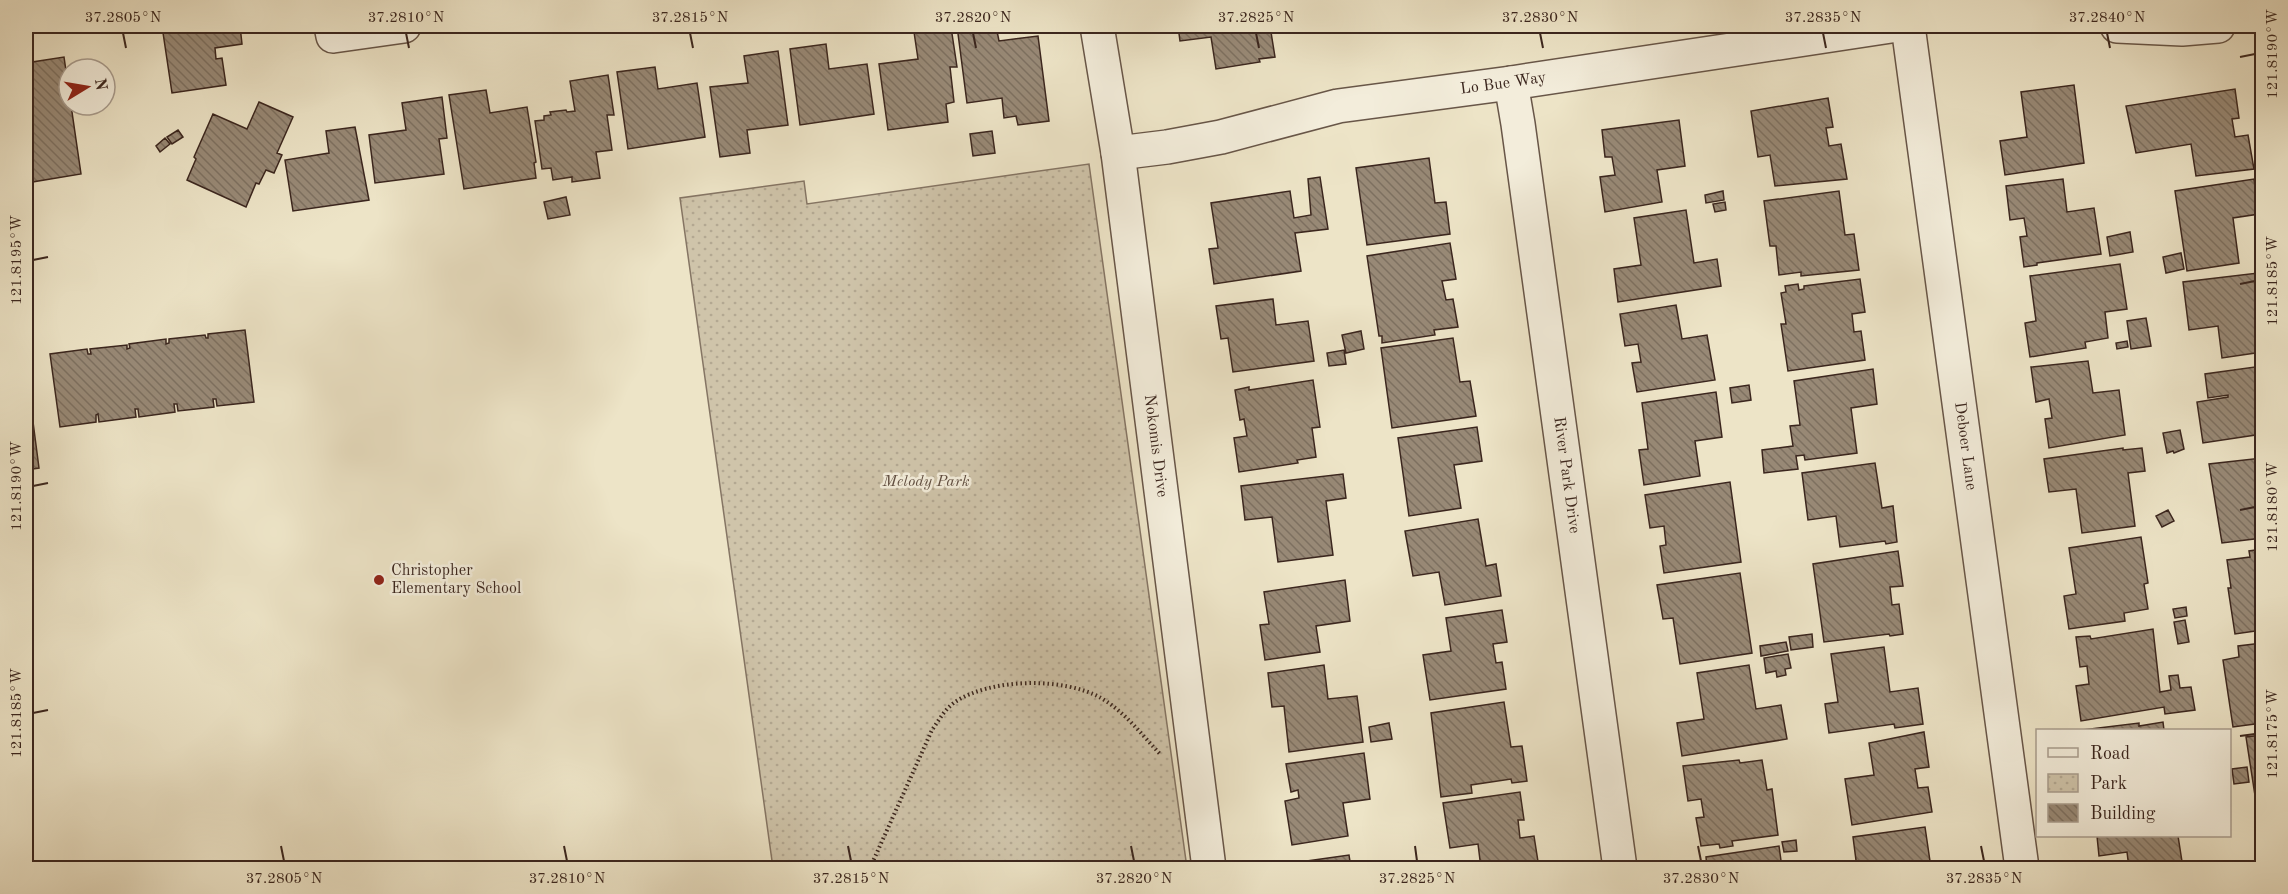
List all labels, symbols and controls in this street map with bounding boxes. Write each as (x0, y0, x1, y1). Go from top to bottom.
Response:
text: 121.8190°W (2266, 9, 2281, 99)
text: 37.2805°N (85, 11, 162, 26)
text: 37.2810°N (368, 11, 445, 26)
text: 37.2815°N (652, 11, 729, 26)
text: 37.2820°N (935, 11, 1012, 26)
text: 37.2825°N (1218, 11, 1295, 26)
text: 37.2830°N (1502, 11, 1579, 26)
text: 37.2835°N (1785, 11, 1862, 26)
text: 37.2840°N (2069, 11, 2146, 26)
north arrow (57, 57, 117, 117)
street label: Lo Bue Way (1459, 70, 1548, 98)
text: N (91, 77, 109, 93)
text: 121.8195°W (10, 215, 25, 305)
text: 121.8185°W (2266, 236, 2281, 326)
street label: Nokomis Drive (1141, 394, 1170, 498)
street label: Deboer Lane (1951, 401, 1979, 491)
street label: River Park Drive (1550, 416, 1582, 535)
text: 121.8190°W (10, 441, 25, 531)
text: 121.8180°W (2266, 462, 2281, 552)
park label: Melody Park (881, 474, 970, 490)
place label: Christopher Elementary School (391, 563, 521, 597)
marker: Christopher Elementary School (372, 573, 386, 587)
text: 121.8185°W (10, 668, 25, 758)
text: 121.8175°W (2266, 689, 2281, 779)
legend (2036, 729, 2231, 837)
text: Road (2090, 745, 2130, 763)
text: Park (2090, 775, 2127, 793)
text: Building (2090, 805, 2156, 823)
text: 37.2805°N (246, 872, 323, 887)
text: 37.2810°N (529, 872, 606, 887)
text: 37.2815°N (813, 872, 890, 887)
text: 37.2820°N (1096, 872, 1173, 887)
text: 37.2825°N (1379, 872, 1456, 887)
text: 37.2830°N (1663, 872, 1740, 887)
text: 37.2835°N (1946, 872, 2023, 887)

